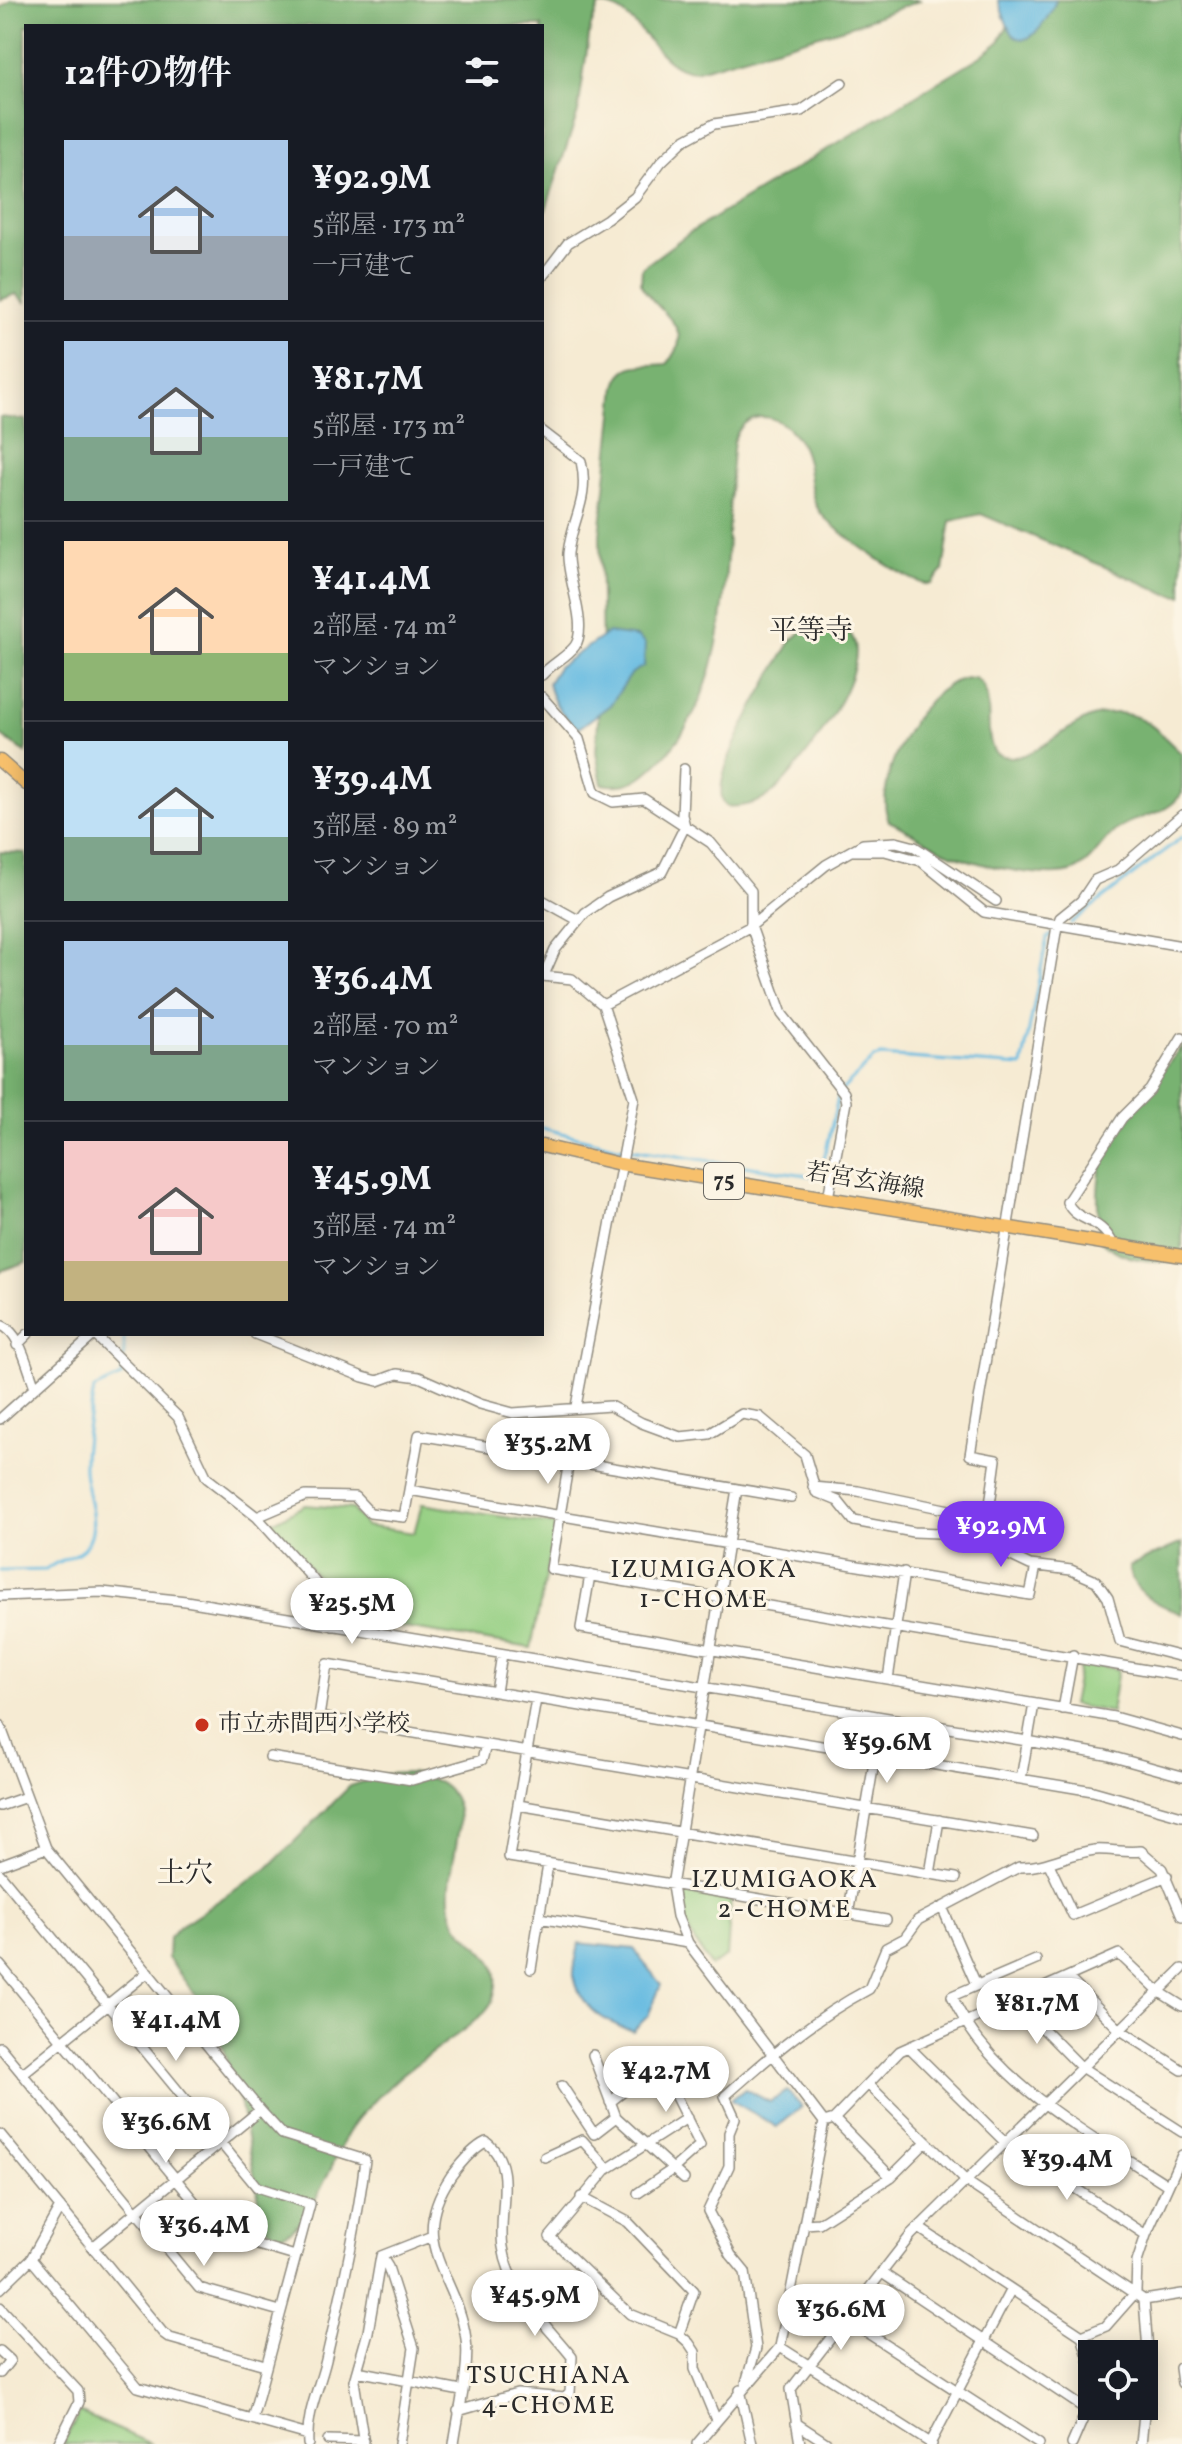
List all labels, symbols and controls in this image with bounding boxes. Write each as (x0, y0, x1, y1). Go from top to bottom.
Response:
icon: filters (460, 50, 504, 94)
text: 12件の物件 (64, 52, 231, 99)
text: ¥92.9M (312, 156, 431, 203)
icon: home (128, 172, 224, 268)
text: 5部屋 · 173 m² (312, 208, 465, 244)
text: 一戸建て (312, 249, 416, 285)
text: ¥81.7M (312, 357, 423, 404)
icon: home (128, 373, 224, 469)
text: 5部屋 · 173 m² (312, 409, 465, 445)
text: 一戸建て (312, 450, 416, 486)
text: ¥41.4M (312, 557, 431, 604)
icon: home (128, 573, 224, 669)
text: 2部屋 · 74 m² (312, 609, 457, 645)
district label: 平等寺 (769, 612, 853, 651)
text: マンション (312, 650, 441, 686)
text: ¥39.4M (312, 757, 432, 804)
icon: home (128, 773, 224, 869)
text: 3部屋 · 89 m² (312, 809, 457, 845)
text: マンション (312, 850, 441, 886)
text: ¥36.4M (312, 957, 433, 1004)
icon: home (128, 973, 224, 1069)
text: 2部屋 · 70 m² (312, 1009, 458, 1045)
text: マンション (312, 1050, 441, 1086)
street label: 若宮玄海線 (803, 1156, 927, 1208)
text: ¥45.9M (312, 1157, 431, 1204)
road number: 75 (704, 1163, 744, 1199)
icon: home (128, 1173, 224, 1269)
text: 3部屋 · 74 m² (312, 1209, 456, 1245)
text: マンション (312, 1250, 441, 1286)
pin: ¥35.2M (483, 1418, 613, 1486)
text: ¥35.2M (504, 1426, 592, 1462)
pin: ¥92.9M (936, 1501, 1066, 1569)
text: ¥92.9M (955, 1509, 1047, 1545)
district label: IZUMIGAOKA 1-CHOME (610, 1552, 798, 1618)
pin: ¥25.5M (287, 1578, 417, 1646)
text: ¥25.5M (308, 1586, 396, 1622)
place label: 市立赤間西小学校 (218, 1708, 410, 1742)
marker: 市立赤間西小学校 (193, 1716, 211, 1734)
pin: ¥59.6M (822, 1717, 952, 1785)
text: ¥59.6M (842, 1725, 932, 1761)
district label: 土穴 (157, 1855, 213, 1894)
district label: IZUMIGAOKA 2-CHOME (691, 1862, 879, 1928)
pin: ¥81.7M (972, 1978, 1102, 2046)
text: ¥81.7M (994, 1986, 1080, 2022)
pin: ¥41.4M (111, 1995, 241, 2063)
text: ¥41.4M (131, 2003, 221, 2039)
pin: ¥42.7M (601, 2046, 731, 2114)
text: ¥42.7M (621, 2054, 711, 2090)
pin: ¥36.6M (101, 2097, 231, 2165)
text: ¥36.6M (121, 2105, 211, 2141)
pin: ¥39.4M (1002, 2134, 1132, 2202)
text: ¥39.4M (1021, 2142, 1113, 2178)
pin: ¥36.4M (139, 2200, 269, 2268)
text: ¥36.4M (158, 2208, 250, 2244)
pin: ¥45.9M (470, 2270, 600, 2338)
text: ¥45.9M (489, 2278, 581, 2314)
pin: ¥36.6M (776, 2284, 906, 2352)
text: ¥36.6M (796, 2292, 886, 2328)
map controls (1078, 2340, 1158, 2420)
button: locate (1078, 2340, 1158, 2420)
district label: TSUCHIANA 4-CHOME (466, 2358, 632, 2424)

